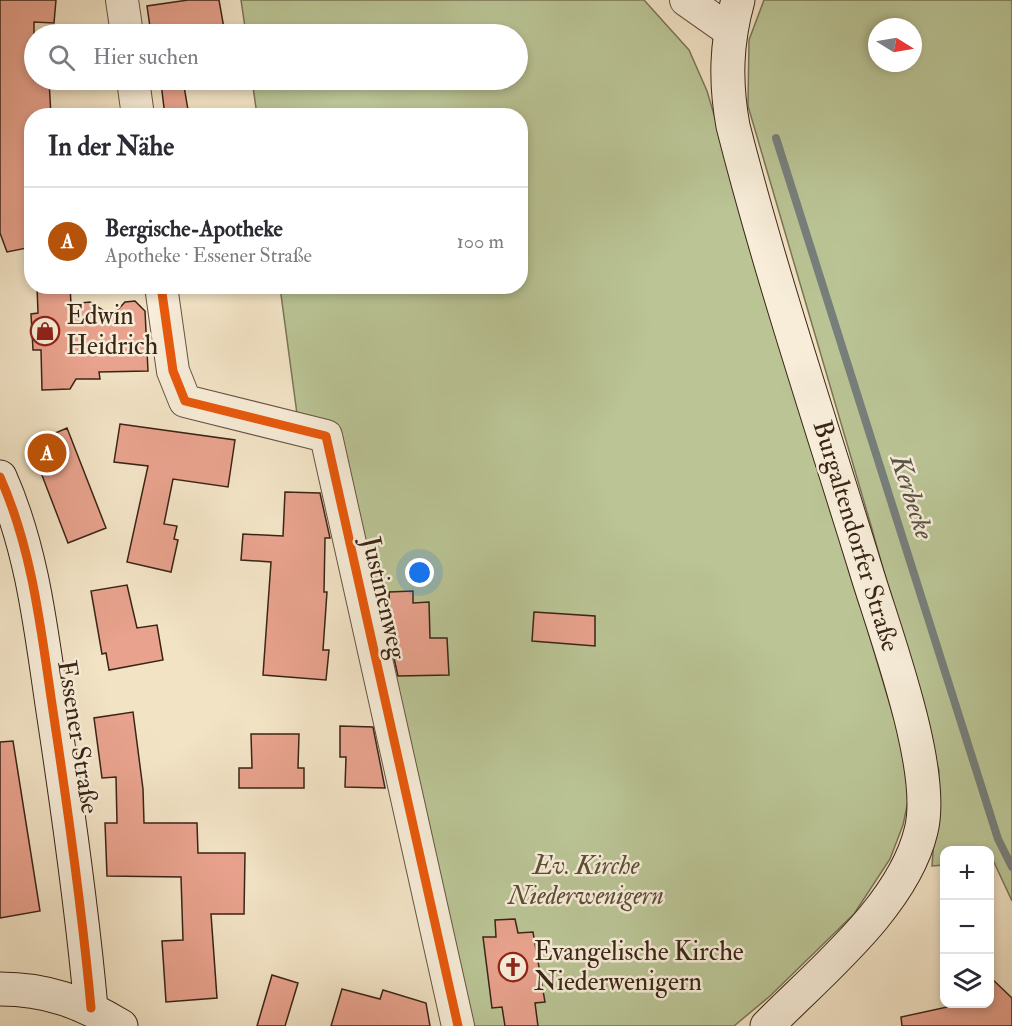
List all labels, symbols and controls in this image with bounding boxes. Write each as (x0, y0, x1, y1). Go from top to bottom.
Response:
north arrow (868, 18, 922, 72)
search box (24, 24, 528, 90)
icon: search (45, 41, 78, 74)
text: Hier suchen (93, 43, 199, 71)
text: In der Nähe (48, 131, 174, 163)
text: Bergische-Apotheke (105, 215, 283, 243)
text: A (61, 229, 74, 254)
text: 100 m (457, 229, 504, 254)
text: Apotheke · Essener Straße (105, 243, 312, 268)
place label: Edwin Heidrich (66, 300, 158, 362)
shop icon: Edwin Heidrich (29, 315, 61, 347)
street label: Burgaltendorfer Straße (806, 416, 906, 656)
pin: A (28, 430, 66, 476)
water label: Kerbecke (882, 449, 941, 544)
street label: Justinenweg (354, 533, 414, 663)
your location (405, 558, 434, 587)
street label: Essener Straße (50, 658, 106, 816)
map controls (940, 846, 994, 1008)
button: + (940, 846, 994, 900)
park label: Ev. Kirche Niederwenigern (506, 850, 664, 912)
button: − (940, 900, 994, 954)
place label: Evangelische Kirche Niederwenigern (534, 936, 744, 998)
church icon: Evangelische Kirche Niederwenigern (497, 951, 529, 983)
button: layers (940, 954, 994, 1008)

